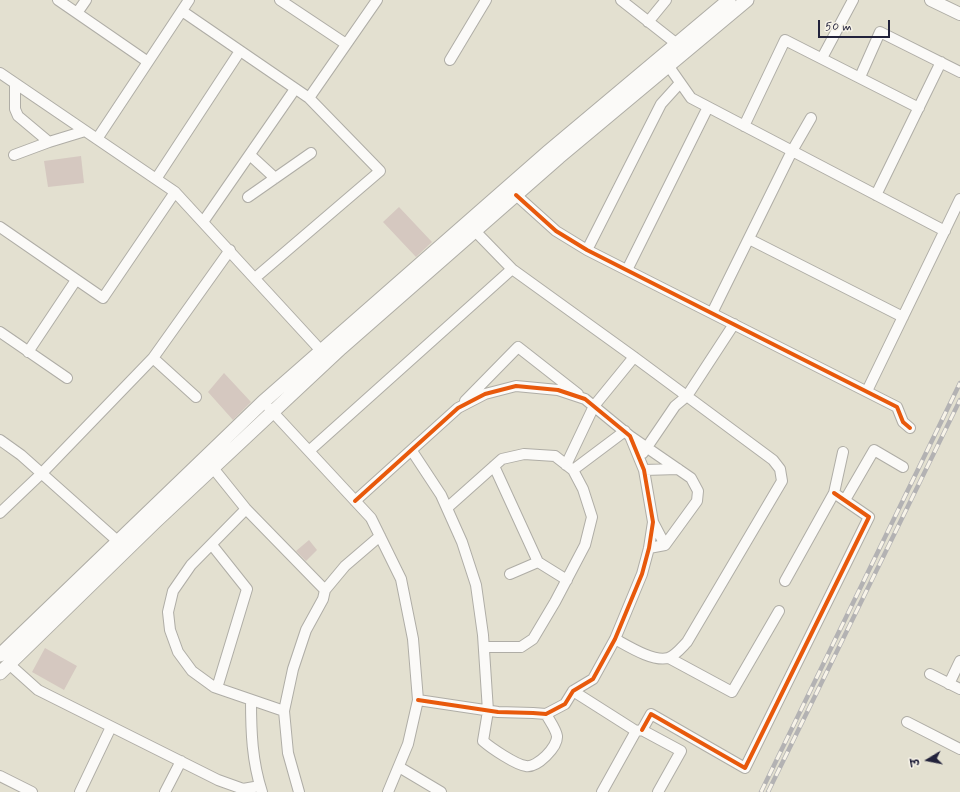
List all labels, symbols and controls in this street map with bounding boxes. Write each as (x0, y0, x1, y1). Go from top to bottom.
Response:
scale bar (820, 12, 892, 38)
text: 50 m (825, 19, 852, 35)
north arrow (908, 740, 948, 780)
text: उ (909, 757, 924, 767)

